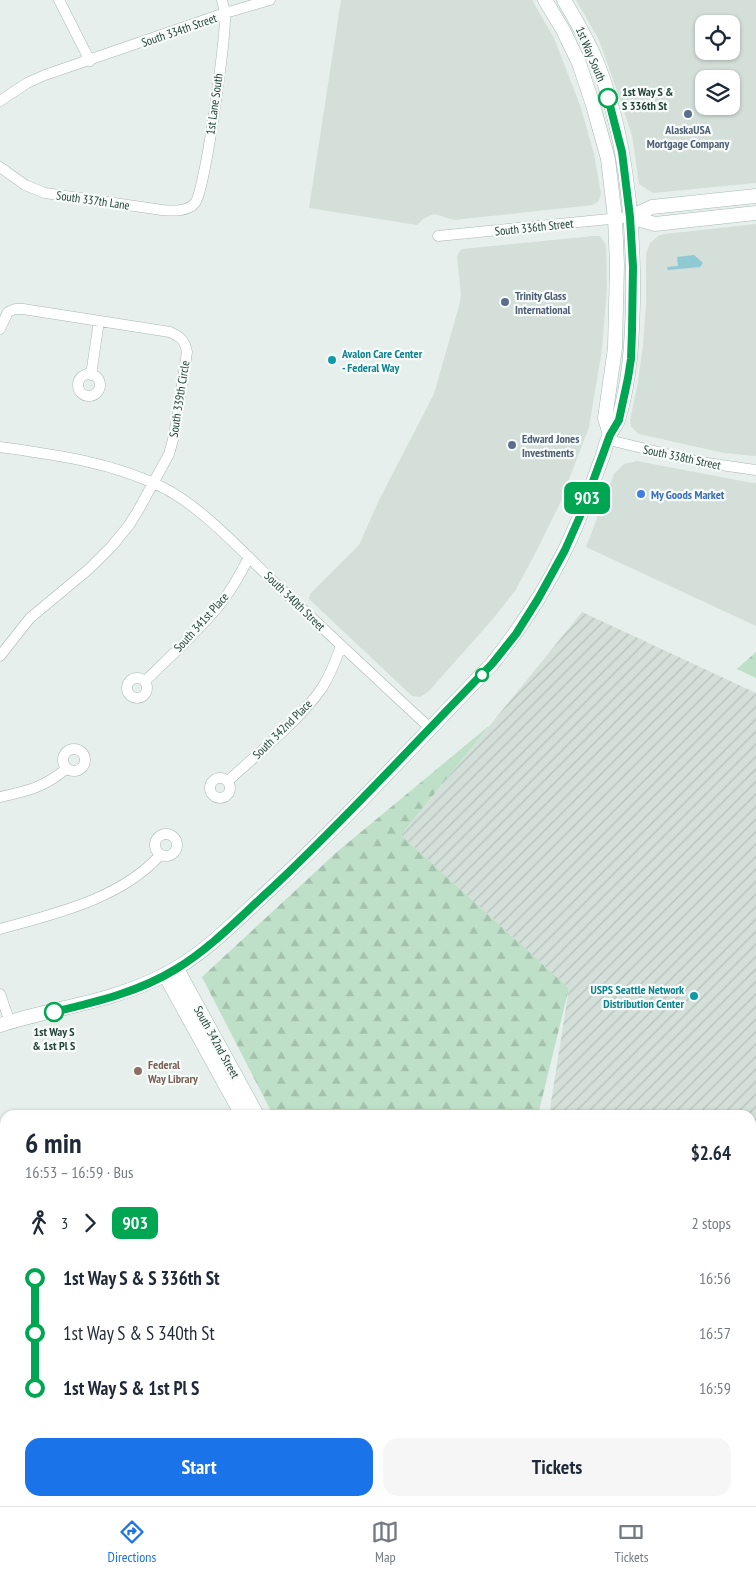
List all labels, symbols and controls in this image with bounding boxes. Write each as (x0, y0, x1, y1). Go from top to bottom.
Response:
street label: South 334th Street (139, 10, 219, 50)
map controls (695, 15, 740, 115)
button: locate (695, 15, 740, 60)
street label: 1st Way South (573, 24, 609, 84)
button: layers (695, 70, 740, 115)
street label: 1st Lane South (202, 72, 226, 136)
place label: 1st Way S & S 336th St (622, 84, 673, 113)
marker: 1st Way S & S 336th St (598, 88, 618, 108)
marker: AlaskaUSA Mortgage Company (682, 108, 694, 120)
place label: AlaskaUSA Mortgage Company (647, 122, 729, 151)
street label: South 337th Lane (55, 187, 131, 213)
street label: South 336th Street (494, 215, 575, 239)
place label: Trinity Glass International (515, 288, 571, 317)
marker: Trinity Glass International (499, 296, 511, 308)
place label: Avalon Care Center - Federal Way (341, 346, 423, 375)
marker: Avalon Care Center - Federal Way (326, 354, 338, 366)
street label: South 339th Circle (166, 360, 192, 438)
place label: Edward Jones Investments (522, 431, 579, 460)
marker: Edward Jones Investments (506, 439, 518, 451)
street label: South 338th Street (642, 441, 723, 473)
line badge: 903 (558, 482, 616, 514)
text: 903 (574, 486, 600, 509)
place label: My Goods Market (651, 487, 725, 502)
marker: My Goods Market (635, 488, 647, 500)
street label: South 340th Street (261, 568, 329, 634)
street label: South 341st Place (170, 589, 232, 655)
unlabelled marker (475, 668, 489, 682)
street label: South 342nd Place (249, 696, 315, 762)
place label: USPS Seattle Network Distribution Center (591, 982, 684, 1011)
marker: USPS Seattle Network Distribution Center (688, 990, 700, 1002)
marker: 1st Way S & 1st Pl S (44, 1002, 64, 1022)
street label: South 342nd Street (191, 1003, 243, 1082)
place label: 1st Way S & 1st Pl S (33, 1024, 75, 1053)
place label: Federal Way Library (147, 1057, 198, 1086)
marker: Federal Way Library (132, 1065, 144, 1077)
text: 6 min (25, 1124, 82, 1161)
text: $2.64 (691, 1141, 731, 1165)
text: 16:53 – 16:59 · Bus (25, 1162, 133, 1182)
icon: walk (25, 1209, 53, 1237)
icon: forward (76, 1209, 104, 1237)
text: 903 (122, 1211, 148, 1234)
text: 3 (61, 1213, 68, 1233)
text: 2 stops (691, 1213, 731, 1233)
text: 1st Way S & S 336th St (63, 1266, 220, 1290)
text: 16:56 (699, 1268, 731, 1288)
text: 1st Way S & S 340th St (63, 1321, 215, 1345)
text: 16:57 (699, 1323, 731, 1343)
text: 1st Way S & 1st Pl S (63, 1376, 199, 1400)
text: 16:59 (699, 1378, 731, 1398)
button: Start (25, 1438, 373, 1496)
button: Tickets (383, 1438, 731, 1496)
tab: Directions (108, 1518, 156, 1566)
tab: Map (371, 1518, 399, 1566)
tab: Tickets (614, 1518, 648, 1566)

